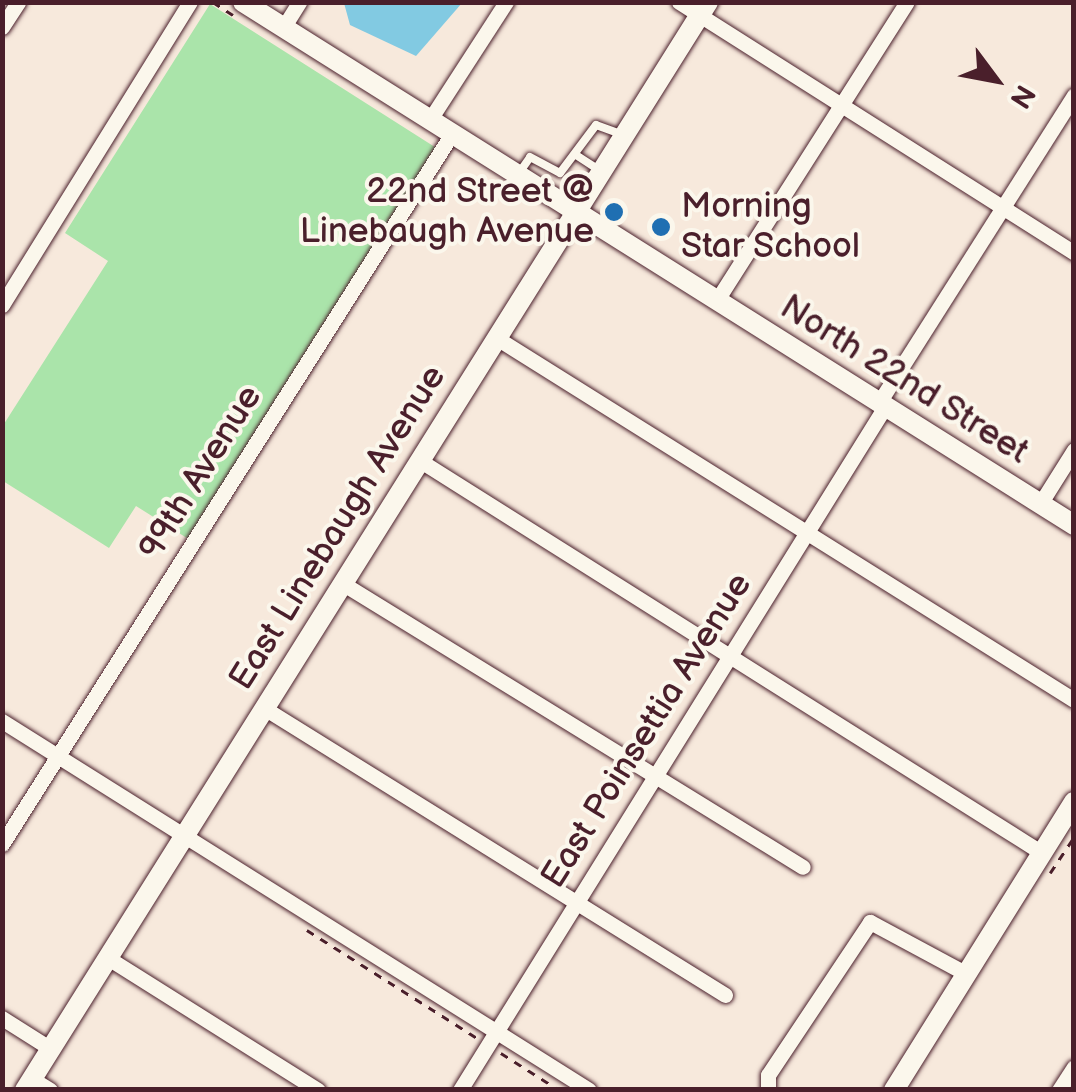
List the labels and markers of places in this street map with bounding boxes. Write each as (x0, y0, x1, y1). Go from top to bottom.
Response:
place label: 22nd Street @ Linebaugh Avenue (300, 171, 594, 253)
place label: Morning Star School (681, 186, 860, 268)
marker: 22nd Street @ Linebaugh Avenue (603, 201, 625, 223)
marker: Morning Star School (650, 216, 672, 238)

